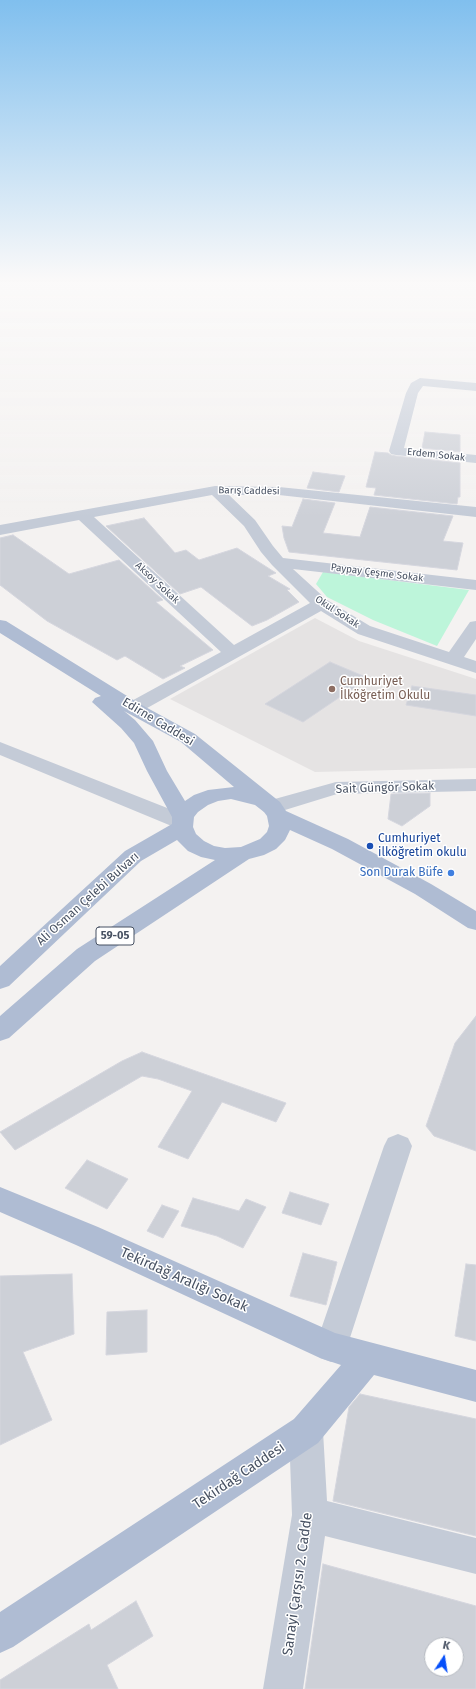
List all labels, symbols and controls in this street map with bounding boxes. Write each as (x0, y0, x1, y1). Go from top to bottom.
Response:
street label: Erdem Sokak (406, 446, 466, 464)
street label: Barış Caddesi (218, 484, 280, 498)
street label: Aksoy Sokak (133, 560, 181, 606)
street label: Paypay Çeşme Sokak (330, 561, 424, 585)
street label: Okul Sokak (313, 593, 361, 631)
place label: Cumhuriyet İlköğretim Okulu (340, 675, 430, 703)
marker: Cumhuriyet İlköğretim Okulu (327, 684, 337, 694)
street label: Edirne Caddesi (120, 695, 196, 749)
street label: Sait Güngör Sokak (335, 779, 435, 797)
place label: Cumhuriyet ilköğretim okulu (378, 832, 467, 860)
marker: Cumhuriyet ilköğretim okulu (365, 841, 375, 851)
street label: Ali Osman Çelebi Bulvarı (34, 849, 142, 949)
place label: Son Durak Büfe (360, 866, 443, 880)
marker: Son Durak Büfe (446, 868, 456, 878)
road number: 59-05 (96, 927, 134, 945)
street label: Tekirdağ Aralığı Sokak (118, 1244, 250, 1316)
street label: Tekirdağ Caddesi (190, 1439, 288, 1513)
street label: Sanayi Çarşısı 2. Cadde (280, 1511, 316, 1657)
north arrow (424, 1637, 464, 1677)
text: K (442, 1639, 451, 1653)

